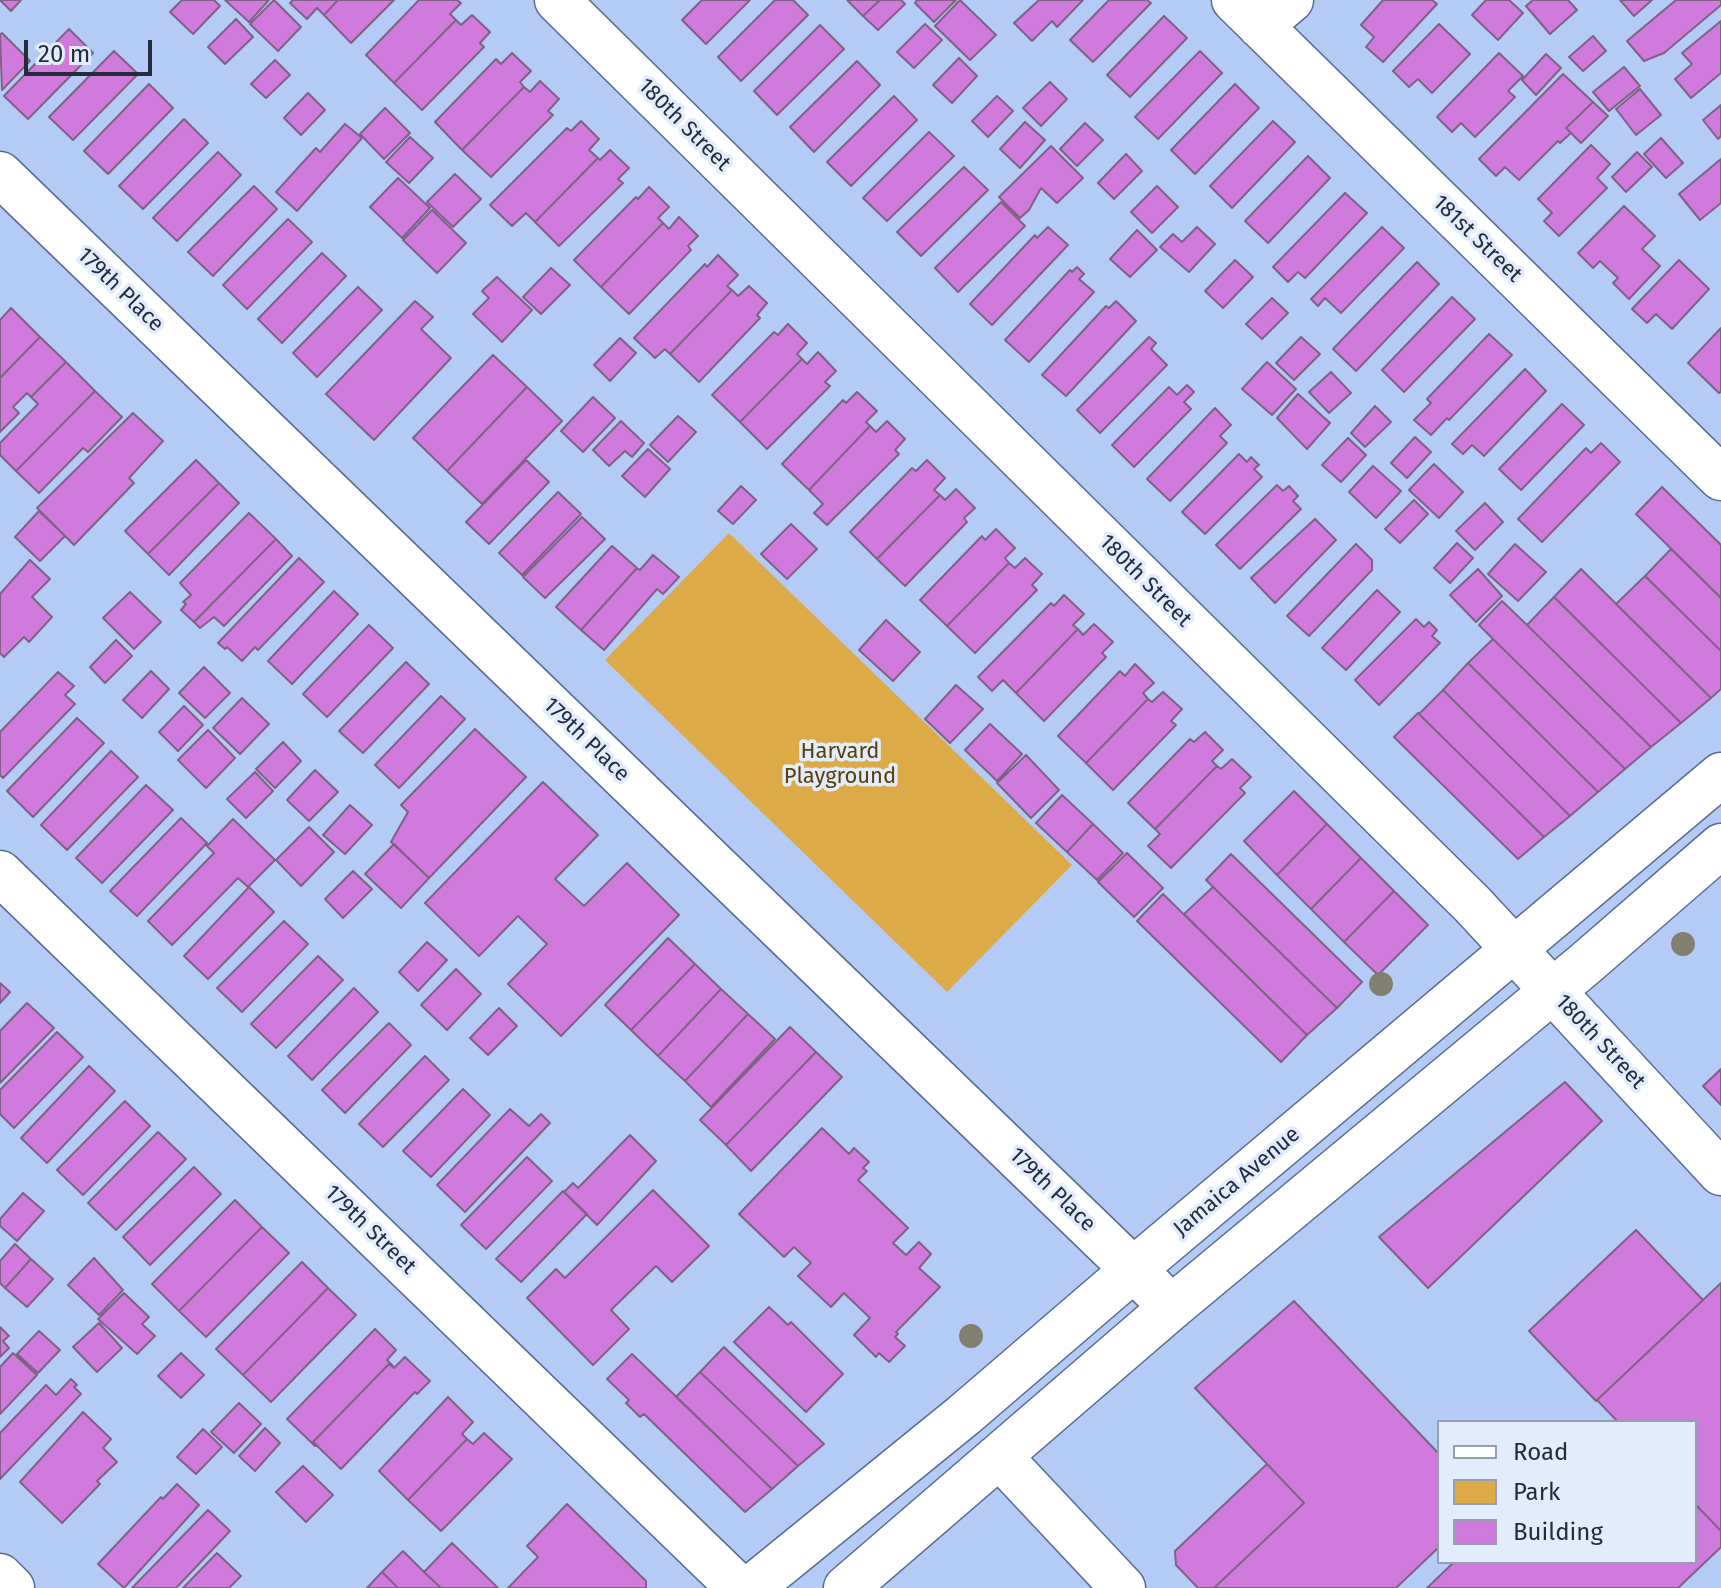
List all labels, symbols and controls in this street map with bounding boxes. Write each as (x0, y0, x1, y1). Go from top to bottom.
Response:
scale bar (28, 24, 156, 74)
text: 20 m (38, 40, 90, 68)
street label: 180th Street (632, 73, 736, 177)
street label: 181st Street (1427, 190, 1527, 288)
street label: 179th Place (71, 242, 169, 338)
street label: 180th Street (1093, 529, 1197, 633)
street label: 179th Place (537, 692, 635, 788)
park label: Harvard Playground (784, 739, 896, 790)
street label: 180th Street (1549, 989, 1651, 1095)
street label: Jamaica Avenue (1168, 1121, 1306, 1243)
street label: 179th Place (1003, 1142, 1101, 1238)
street label: 179th Street (319, 1180, 421, 1280)
legend (1437, 1420, 1697, 1564)
text: Road (1513, 1438, 1568, 1466)
text: Park (1513, 1478, 1560, 1506)
text: Building (1513, 1518, 1603, 1546)

